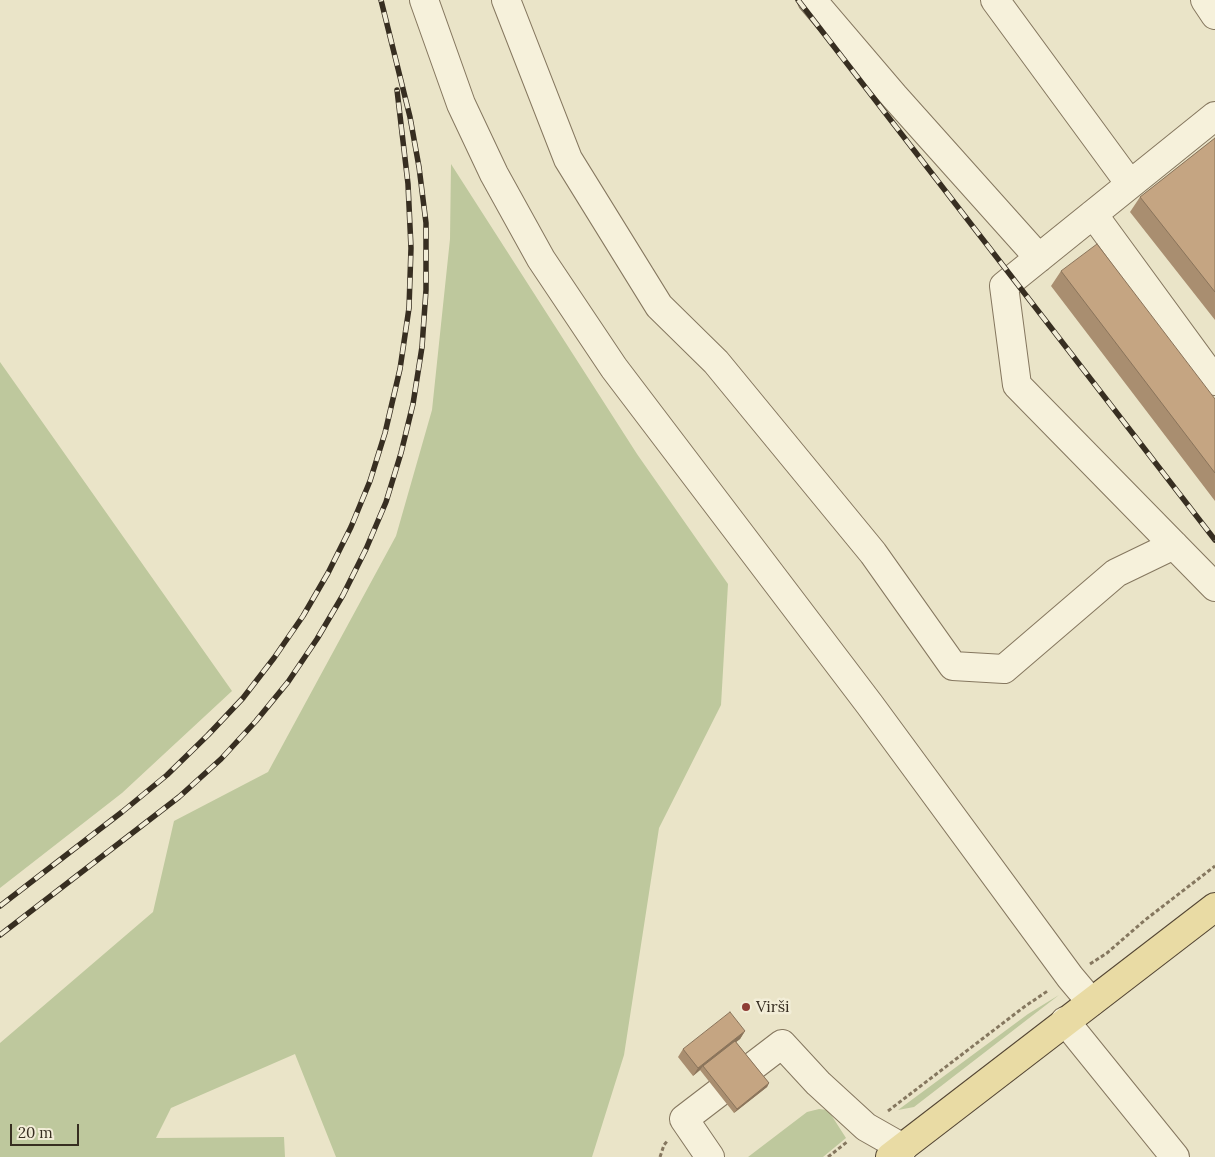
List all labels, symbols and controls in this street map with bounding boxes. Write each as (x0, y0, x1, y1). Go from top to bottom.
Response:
place label: Virši (756, 997, 790, 1017)
marker: Virši (740, 1001, 752, 1013)
scale bar (12, 1114, 81, 1146)
text: 20 m (18, 1123, 53, 1142)

